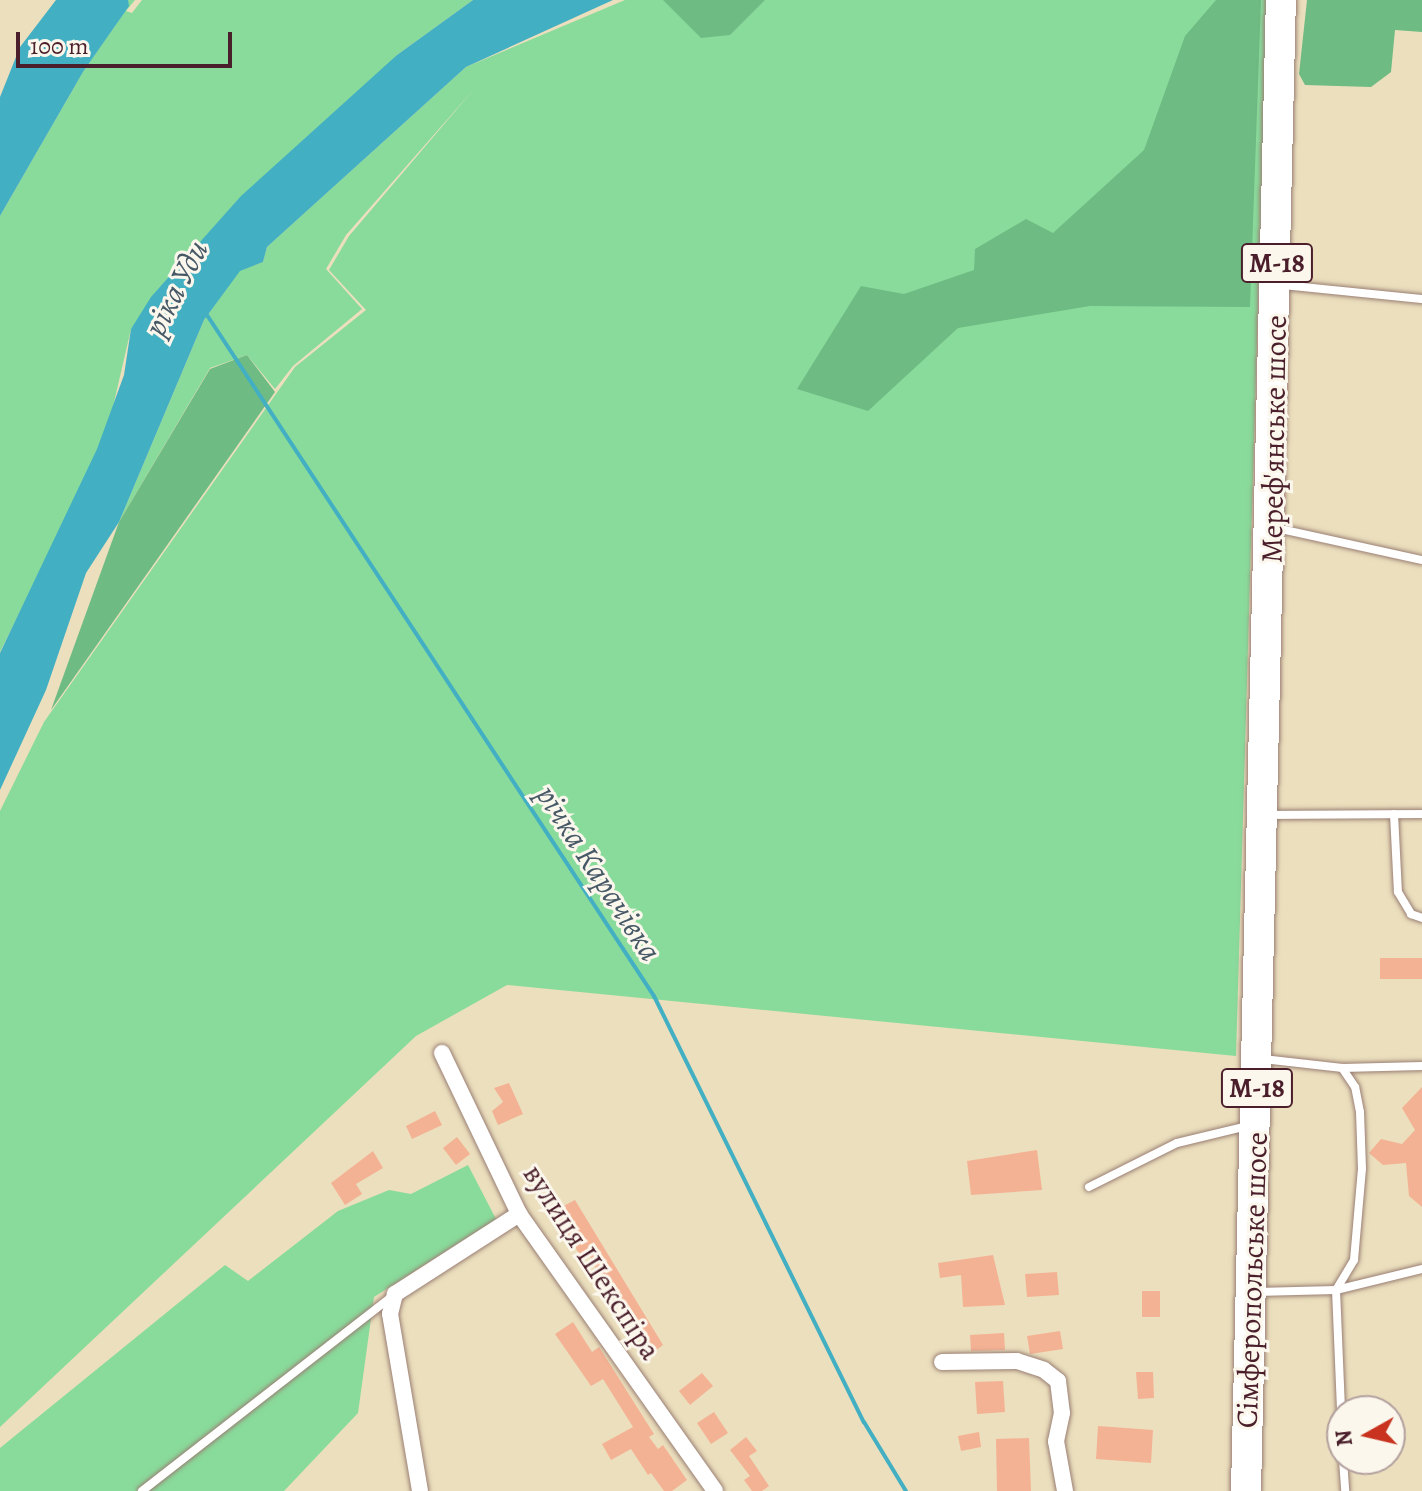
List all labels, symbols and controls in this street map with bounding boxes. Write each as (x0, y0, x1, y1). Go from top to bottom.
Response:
scale bar (20, 16, 236, 66)
text: 100 m (30, 30, 89, 62)
water label: ріка Уди (136, 234, 216, 342)
road number: М-18 (1239, 239, 1315, 287)
street label: Мереф'янське шосе (1254, 315, 1294, 563)
water label: річка Карачівка (528, 778, 670, 968)
road number: М-18 (1219, 1064, 1295, 1112)
street label: Сімферопольське шосе (1229, 1131, 1275, 1429)
street label: вулиця Шекспіра (515, 1158, 669, 1366)
north arrow (1326, 1395, 1406, 1475)
text: N (1328, 1428, 1360, 1448)

